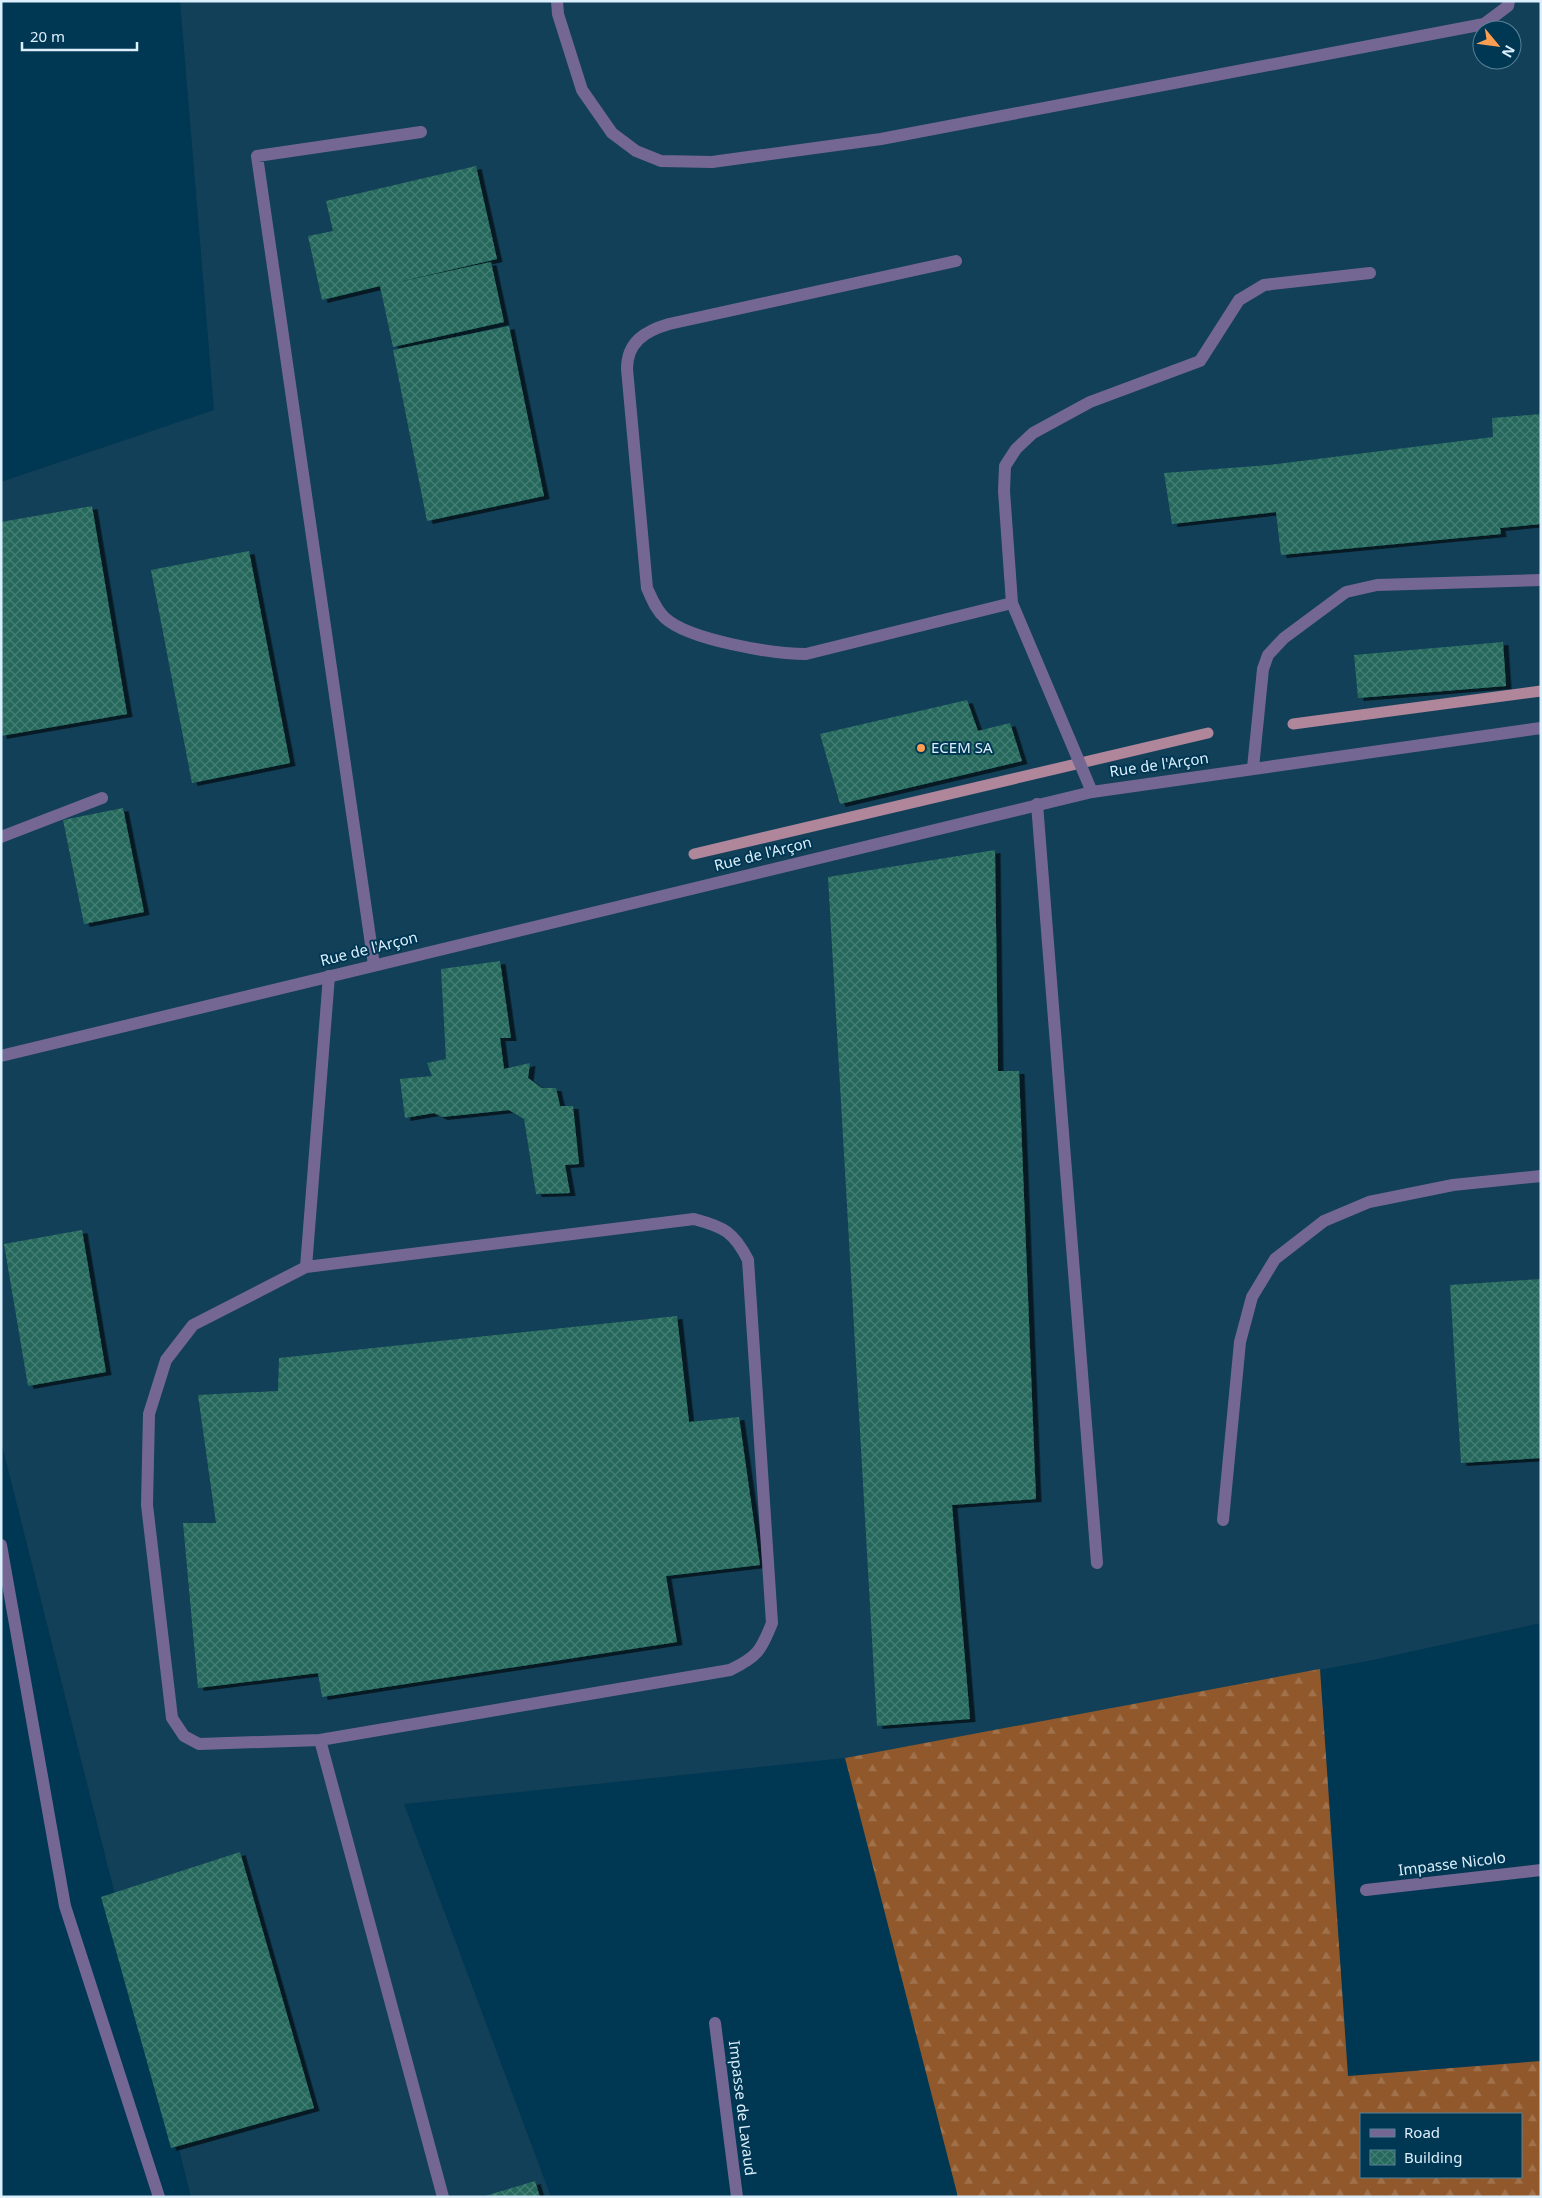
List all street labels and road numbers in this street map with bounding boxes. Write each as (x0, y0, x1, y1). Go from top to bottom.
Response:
street label: Rue de l'Arçon (1108, 747, 1210, 781)
street label: Rue de l'Arçon (712, 831, 814, 875)
street label: Rue de l'Arçon (318, 926, 420, 970)
street label: Impasse Nicolo (1397, 1847, 1507, 1880)
street label: Impasse de Lavaud (725, 2039, 761, 2177)

